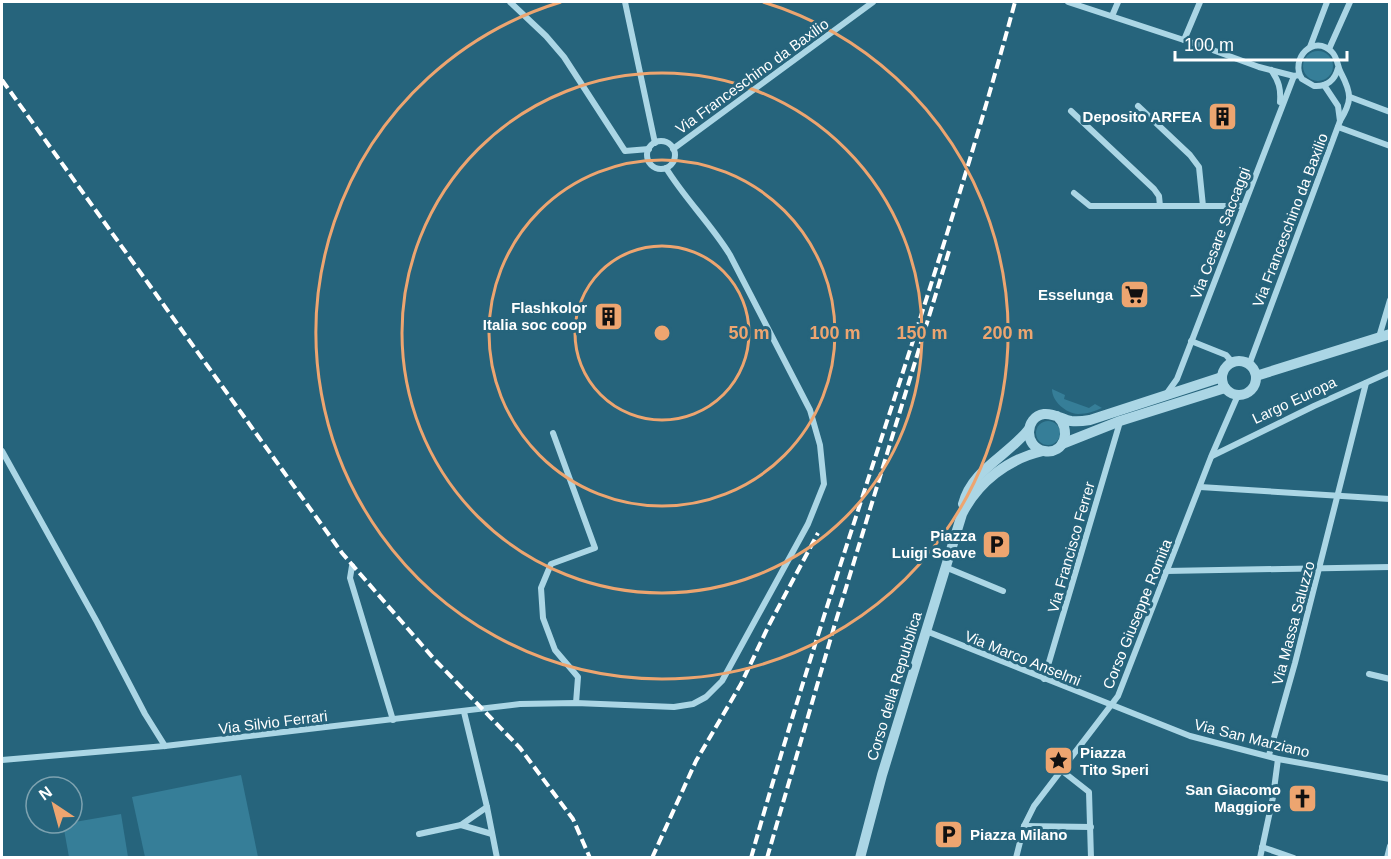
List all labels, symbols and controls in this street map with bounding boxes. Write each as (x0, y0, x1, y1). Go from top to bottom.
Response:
street label: Via Franceschino da Baxilio (672, 15, 832, 137)
scale bar (1175, 24, 1348, 62)
text: 100 m (1184, 35, 1234, 55)
building icon: Deposito ARFEA (1207, 100, 1239, 132)
place label: Deposito ARFEA (1083, 108, 1202, 125)
street label: Via Franceschino da Baxilio (1249, 131, 1331, 309)
street label: Via Cesare Saccaggi (1187, 165, 1253, 301)
supermarket icon: Esselunga (1118, 278, 1150, 310)
place label: Esselunga (1038, 286, 1114, 303)
place label: Flashkolor Italia soc coop (483, 299, 587, 333)
building icon: Flashkolor Italia soc coop (592, 300, 624, 332)
centre of rings (652, 323, 672, 343)
text: 50 m (728, 323, 770, 343)
text: 100 m (809, 323, 861, 343)
text: 150 m (896, 323, 948, 343)
text: 200 m (982, 323, 1034, 343)
street label: Largo Europa (1249, 373, 1339, 427)
street label: Via Francisco Ferrer (1044, 479, 1098, 615)
place label: Piazza Luigi Soave (892, 527, 977, 561)
parking icon: Piazza Luigi Soave (981, 528, 1013, 560)
street label: Corso Giuseppe Romita (1099, 536, 1175, 691)
street label: Via Massa Saluzzo (1268, 559, 1318, 687)
street label: Corso della Repubblica (863, 609, 925, 763)
street label: Via Marco Anselmi (962, 627, 1084, 689)
street label: Via Silvio Ferrari (217, 707, 329, 737)
street label: Via San Marziano (1193, 715, 1311, 761)
place label: Piazza Tito Speri (1080, 744, 1149, 778)
place icon: Piazza Tito Speri (1043, 745, 1075, 777)
north arrow (24, 775, 84, 835)
place label: San Giacomo Maggiore (1185, 781, 1281, 815)
church icon: San Giacomo Maggiore (1286, 782, 1318, 814)
text: N (36, 783, 55, 804)
parking icon: Piazza Milano (933, 818, 965, 850)
place label: Piazza Milano (970, 826, 1068, 843)

